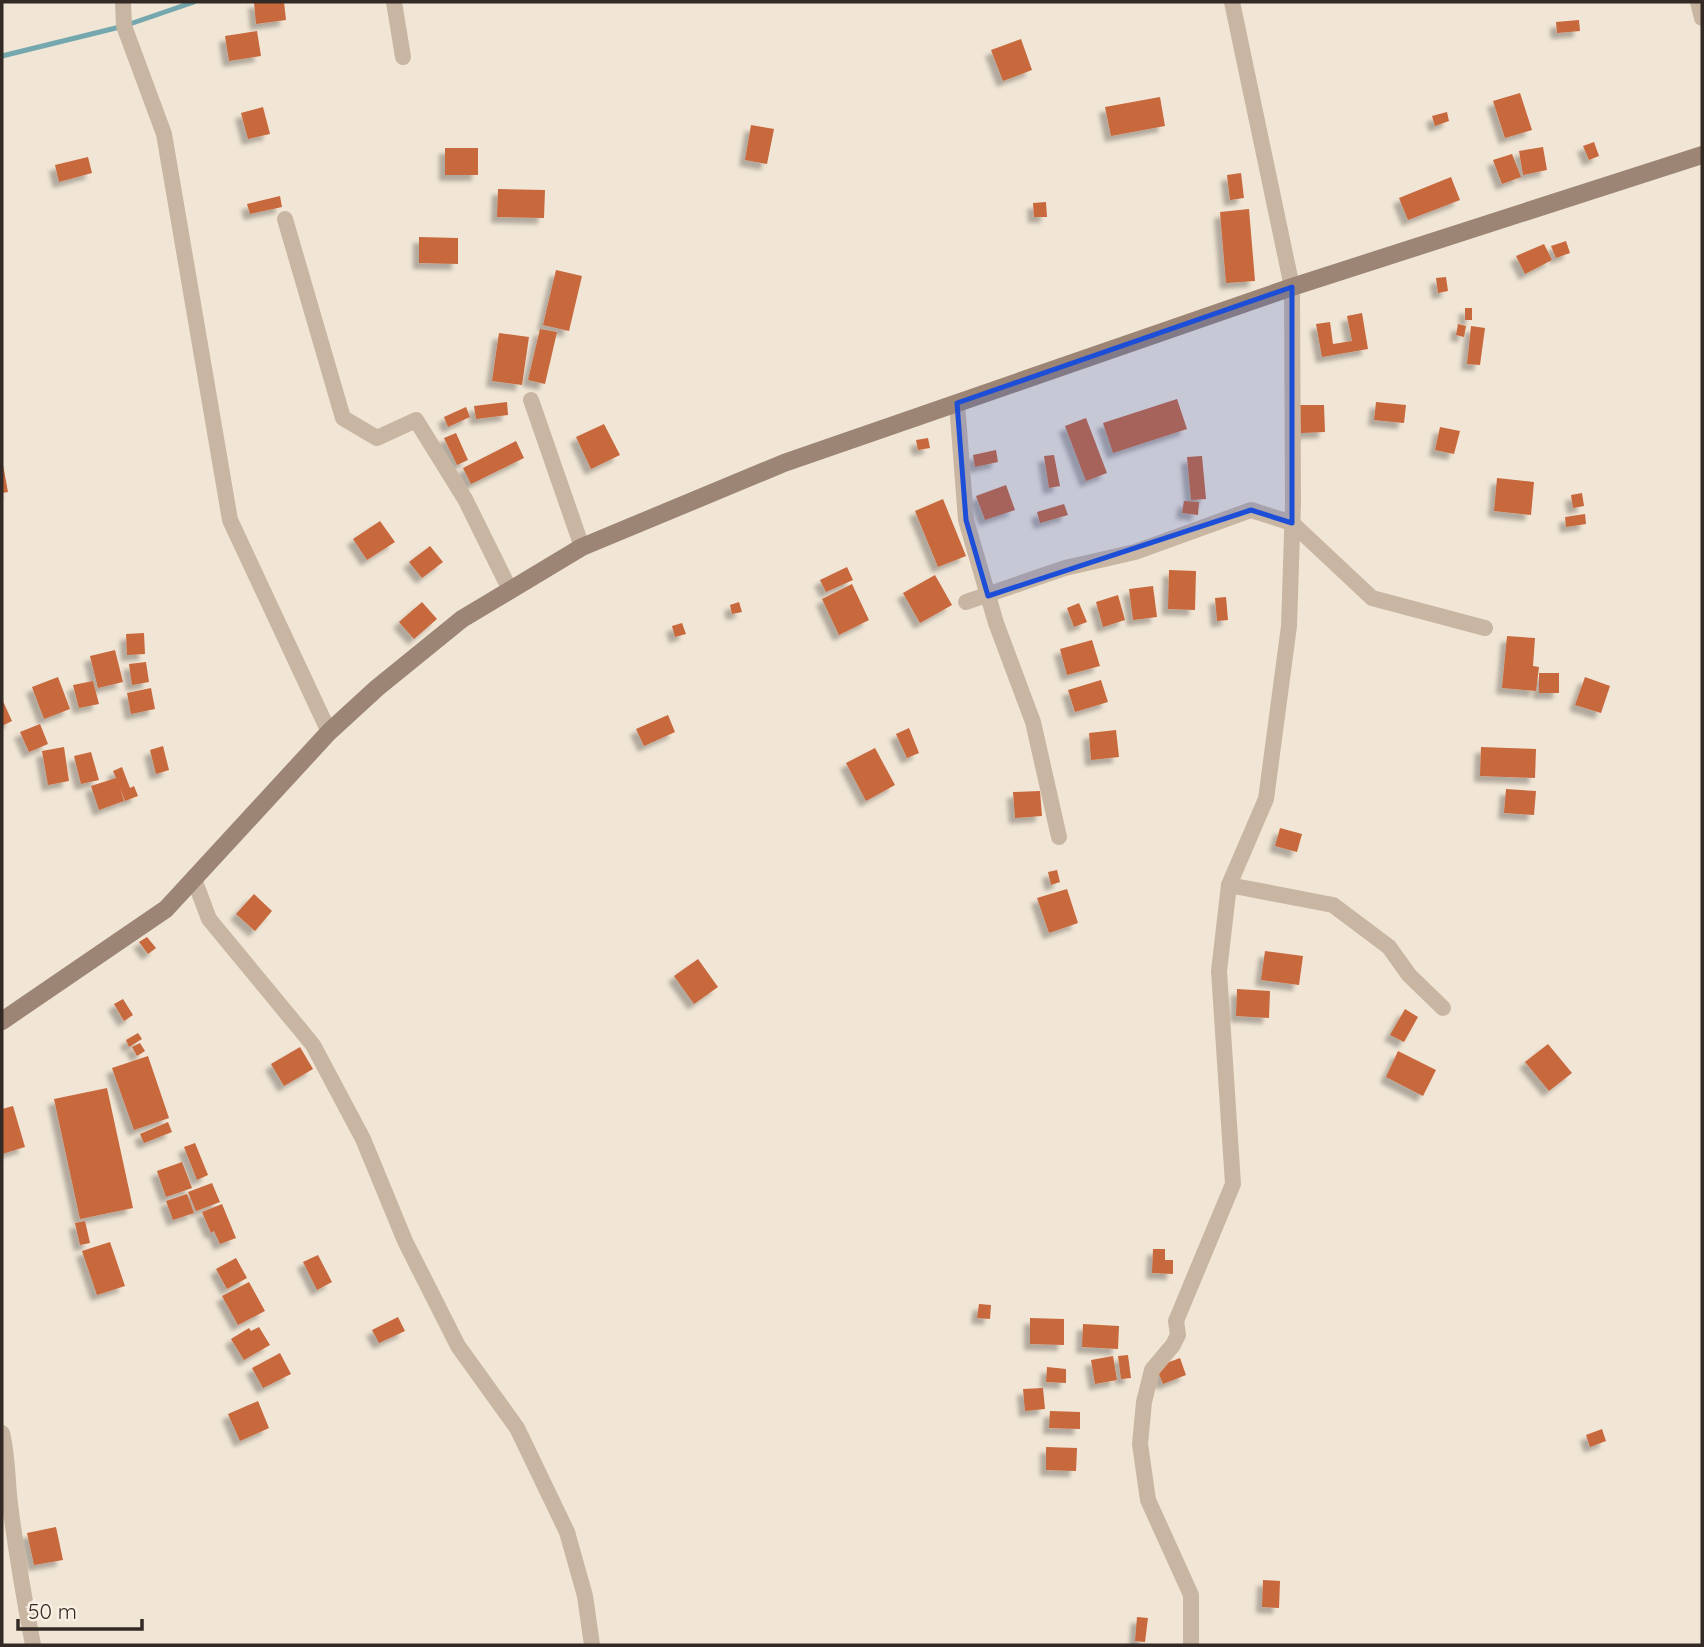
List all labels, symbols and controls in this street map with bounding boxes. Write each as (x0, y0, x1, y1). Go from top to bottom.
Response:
scale bar (18, 1588, 142, 1632)
text: 50 m (28, 1598, 77, 1624)

